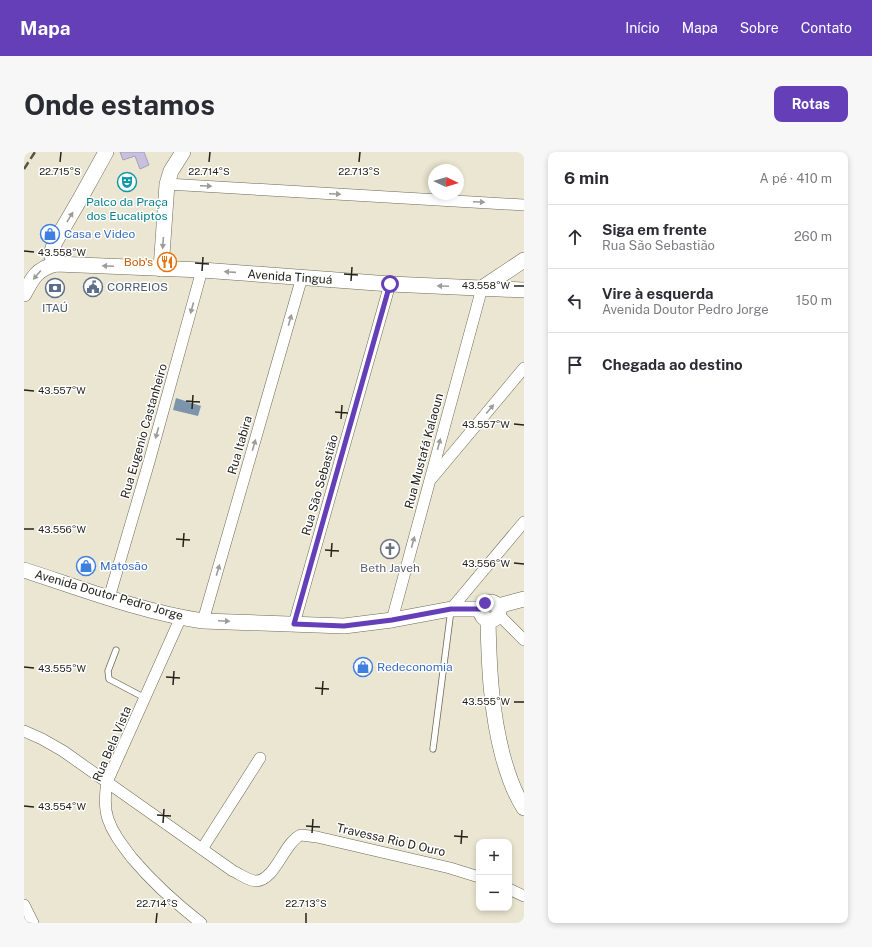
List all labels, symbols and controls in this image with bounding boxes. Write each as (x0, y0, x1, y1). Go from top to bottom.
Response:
text: Mapa (20, 17, 70, 39)
text: Início (625, 20, 660, 36)
text: Mapa (682, 20, 718, 36)
text: Sobre (740, 20, 779, 36)
text: Contato (801, 20, 852, 36)
button: Rotas (774, 86, 848, 122)
text: Onde estamos (24, 88, 215, 121)
north arrow (428, 164, 464, 200)
text: 22.715°S (39, 165, 81, 177)
text: 22.714°S (188, 165, 230, 177)
text: 22.713°S (338, 165, 380, 177)
text: 6 min (564, 168, 609, 188)
theatre icon: Palco da Praça dos Eucaliptos (116, 171, 138, 193)
text: A pé · 410 m (760, 171, 832, 186)
one-way arrow (200, 183, 212, 190)
one-way arrow (329, 190, 341, 197)
place label: Palco da Praça dos Eucaliptos (86, 195, 168, 223)
one-way arrow (473, 199, 486, 205)
one-way arrow (66, 211, 73, 223)
text: Siga em frente (602, 221, 707, 238)
shop icon: Casa e Video (39, 223, 61, 245)
icon: ahead (564, 226, 586, 248)
place label: Casa e Video (64, 227, 136, 241)
text: 260 m (794, 229, 832, 244)
one-way arrow (159, 237, 166, 249)
text: Rua São Sebastião (602, 238, 715, 253)
text: 43.558°W (38, 246, 87, 258)
restaurant icon: Bob's (156, 251, 178, 273)
place label: Bob's (124, 255, 153, 269)
one-way arrow (102, 263, 114, 270)
street label: Avenida Tinguá (247, 267, 333, 287)
one-way arrow (224, 269, 236, 276)
one-way arrow (32, 270, 41, 280)
route start (381, 275, 399, 293)
public building icon: CORREIOS (82, 276, 104, 298)
bank icon: ITAÚ (44, 277, 66, 299)
text: 43.558°W (462, 279, 511, 291)
place label: CORREIOS (107, 280, 168, 294)
one-way arrow (437, 283, 449, 290)
text: Vire à esquerda (602, 285, 714, 302)
icon: left (564, 290, 586, 312)
text: 150 m (796, 293, 832, 308)
place label: ITAÚ (42, 301, 68, 315)
one-way arrow (188, 302, 194, 314)
text: Avenida Doutor Pedro Jorge (602, 302, 769, 317)
one-way arrow (287, 314, 293, 326)
icon: arrive (564, 354, 586, 376)
text: Chegada ao destino (602, 356, 743, 373)
street label: Rua Eugenio Castanheiro (118, 362, 170, 500)
text: 43.557°W (38, 384, 86, 396)
street label: Rua Mustafá Kalaoun (402, 392, 446, 510)
one-way arrow (485, 404, 494, 414)
street label: Rua Itabira (225, 414, 255, 476)
text: 43.557°W (462, 418, 510, 430)
one-way arrow (154, 427, 160, 439)
street label: Rua São Sebastião (299, 433, 341, 537)
one-way arrow (251, 438, 257, 450)
one-way arrow (436, 438, 442, 450)
text: 43.556°W (38, 523, 86, 535)
one-way arrow (410, 535, 416, 548)
church icon: Beth Javeh (379, 538, 401, 560)
shop icon: Matosão (75, 555, 97, 577)
text: 43.556°W (462, 557, 510, 569)
place label: Matosão (100, 559, 148, 573)
place label: Beth Javeh (360, 561, 420, 575)
one-way arrow (215, 563, 221, 575)
street label: Avenida Doutor Pedro Jorge (33, 567, 185, 623)
route end (476, 594, 494, 612)
one-way arrow (218, 618, 231, 624)
shop icon: Redeconomia (352, 656, 374, 678)
place label: Redeconomia (377, 660, 453, 674)
text: 43.555°W (38, 662, 87, 674)
text: 43.555°W (462, 695, 511, 707)
street label: Rua Bela Vista (90, 704, 134, 784)
text: 43.554°W (38, 800, 87, 812)
street label: Travessa Rio D Ouro (335, 821, 447, 859)
map controls (476, 839, 512, 911)
button: + (476, 839, 512, 875)
button: − (476, 875, 512, 911)
text: 22.714°S (136, 897, 178, 909)
text: 22.713°S (285, 897, 327, 909)

